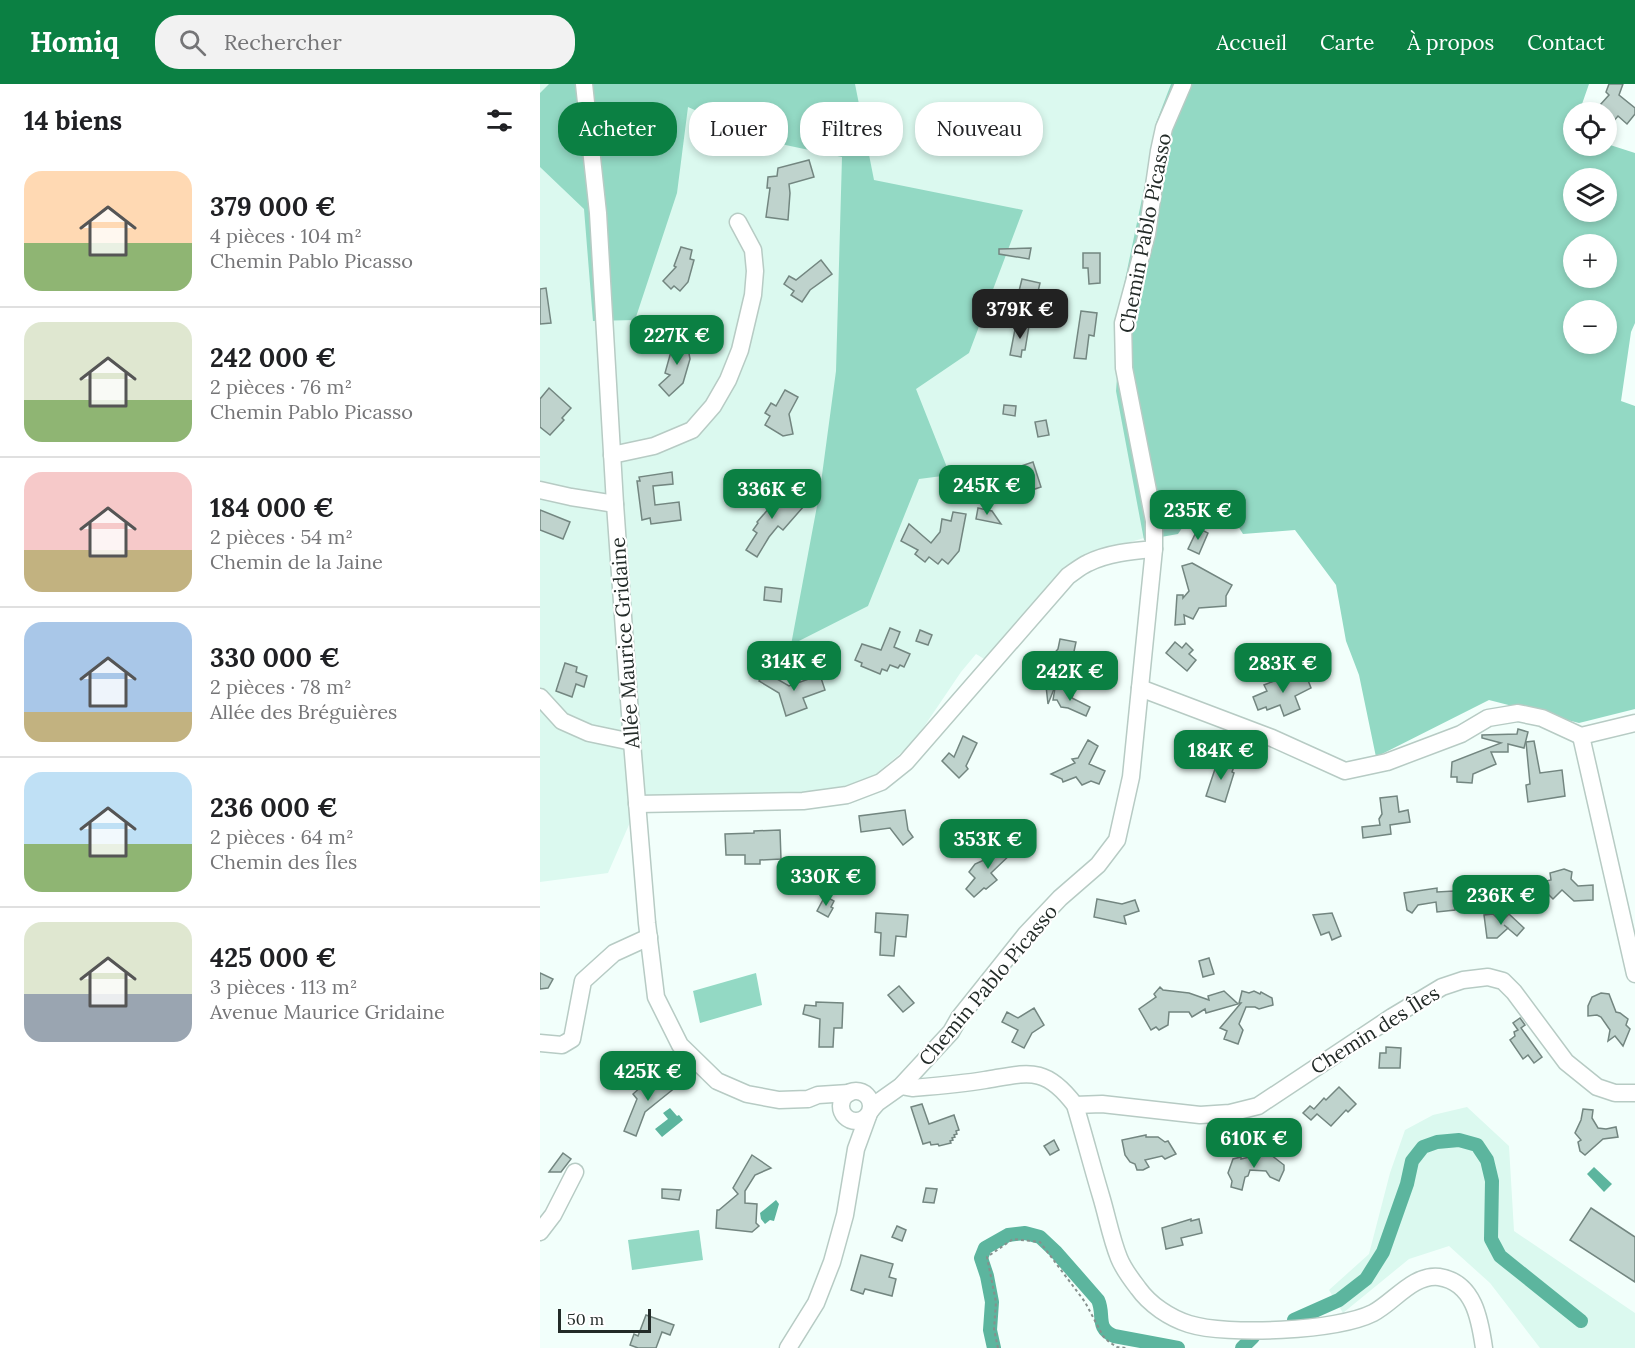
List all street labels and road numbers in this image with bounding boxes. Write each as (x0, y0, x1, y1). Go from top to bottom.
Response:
street label: Chemin Pablo Picasso (1113, 131, 1176, 335)
street label: Allée Maurice Gridaine (605, 536, 644, 751)
street label: Chemin Pablo Picasso (913, 899, 1062, 1070)
street label: Chemin des Îles (1306, 980, 1444, 1079)

